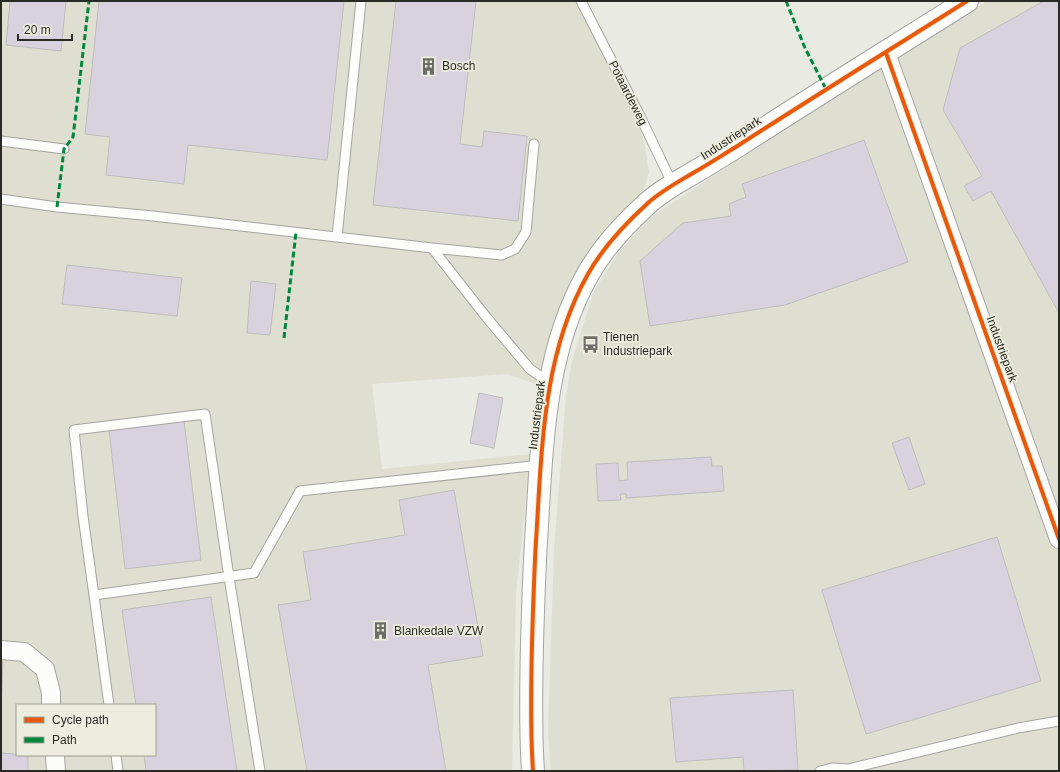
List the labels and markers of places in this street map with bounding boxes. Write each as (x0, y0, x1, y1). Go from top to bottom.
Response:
building icon: Bosch (419, 56, 439, 76)
place label: Bosch (442, 59, 475, 73)
place label: Tienen Industriepark (603, 330, 673, 358)
bus stop icon: Tienen Industriepark (580, 334, 600, 354)
building icon: Blankedale VZW (371, 621, 391, 641)
place label: Blankedale VZW (394, 624, 484, 638)

